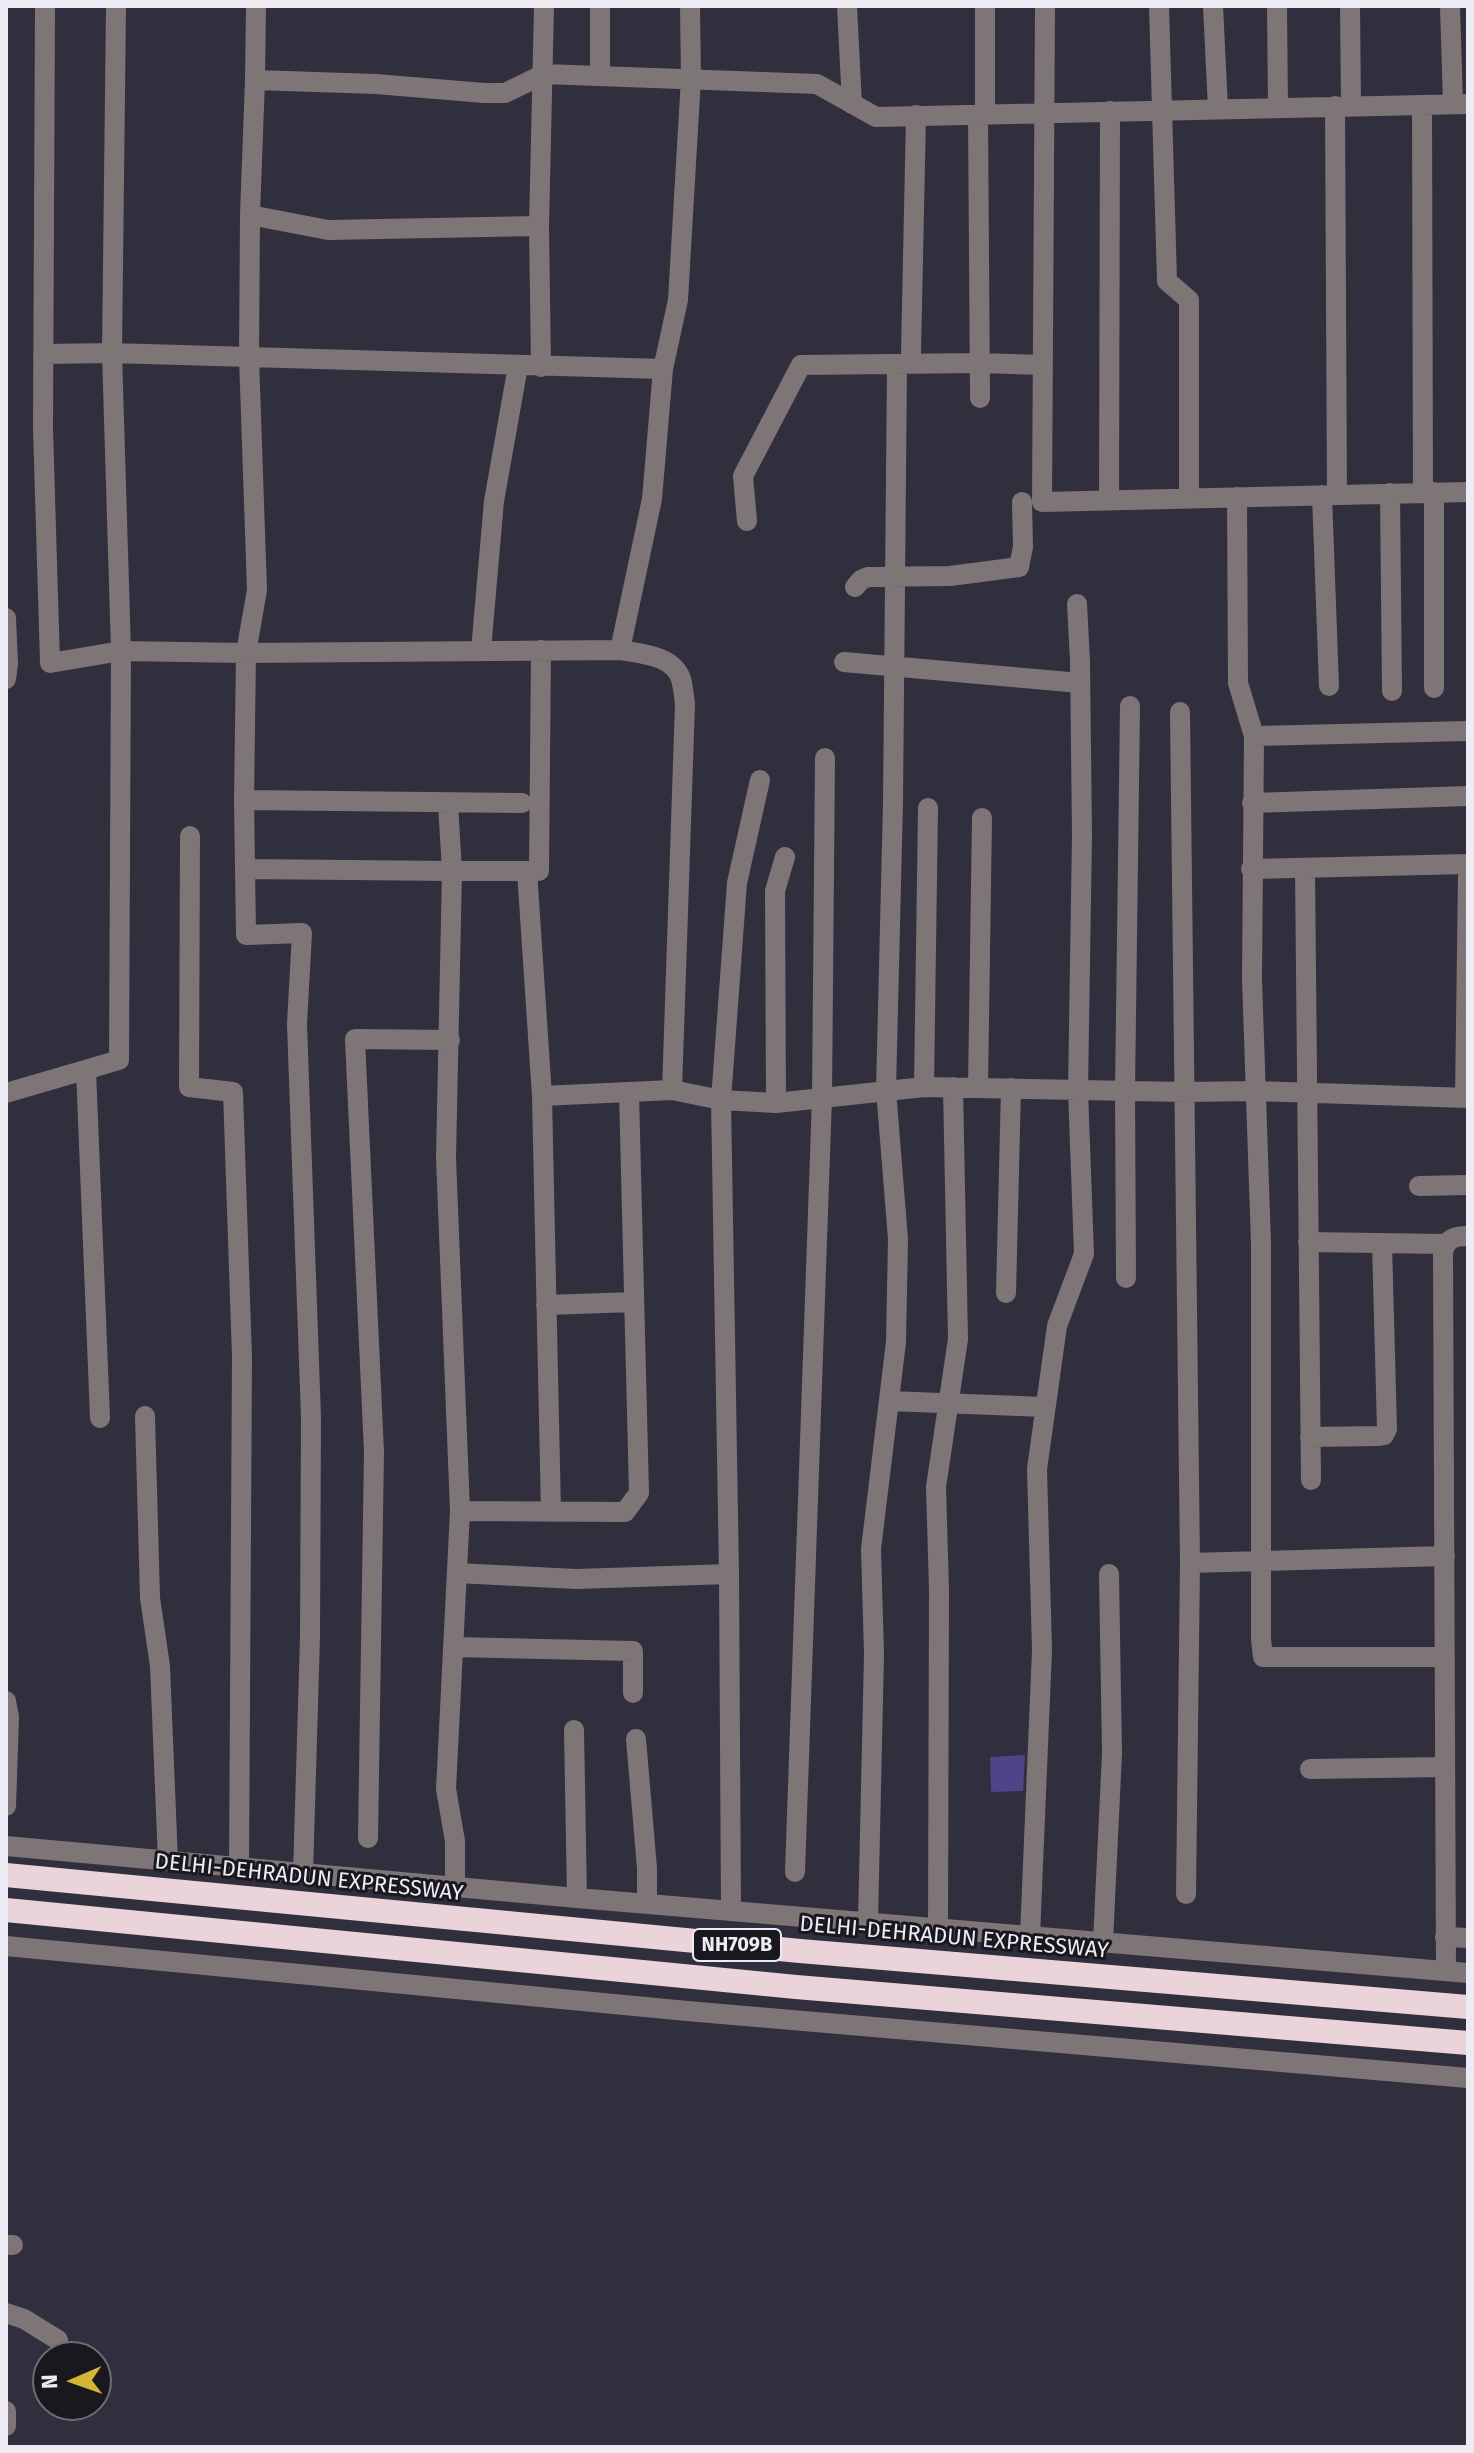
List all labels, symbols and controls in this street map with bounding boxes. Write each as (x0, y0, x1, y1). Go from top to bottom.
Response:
street label: DELHI-DEHRADUN EXPRESSWAY (153, 1849, 465, 1907)
street label: DELHI-DEHRADUN EXPRESSWAY (798, 1911, 1110, 1965)
road number: NH709B (693, 1929, 781, 1961)
north arrow (32, 2341, 112, 2421)
text: N (36, 2374, 63, 2390)

